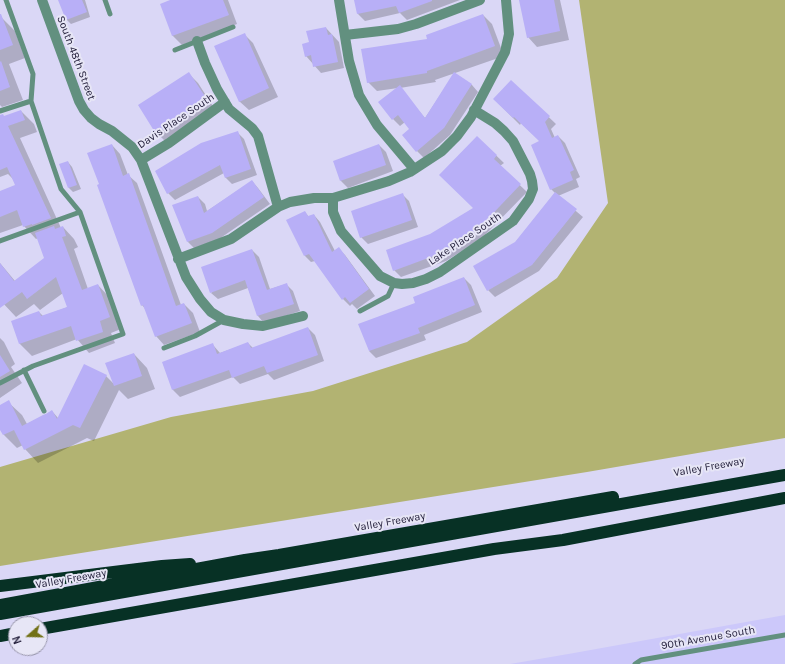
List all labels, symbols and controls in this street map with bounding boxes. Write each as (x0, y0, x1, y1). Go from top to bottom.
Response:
street label: South 48th Street (54, 14, 98, 102)
street label: Davis Place South (135, 90, 217, 152)
street label: Lake Place South (426, 210, 504, 268)
street label: Valley Freeway (673, 454, 745, 480)
street label: Valley Freeway (354, 509, 426, 535)
street label: Valley Freeway (35, 566, 107, 592)
north arrow (8, 616, 48, 656)
street label: 90th Avenue South (660, 623, 756, 653)
text: N (10, 634, 25, 646)

